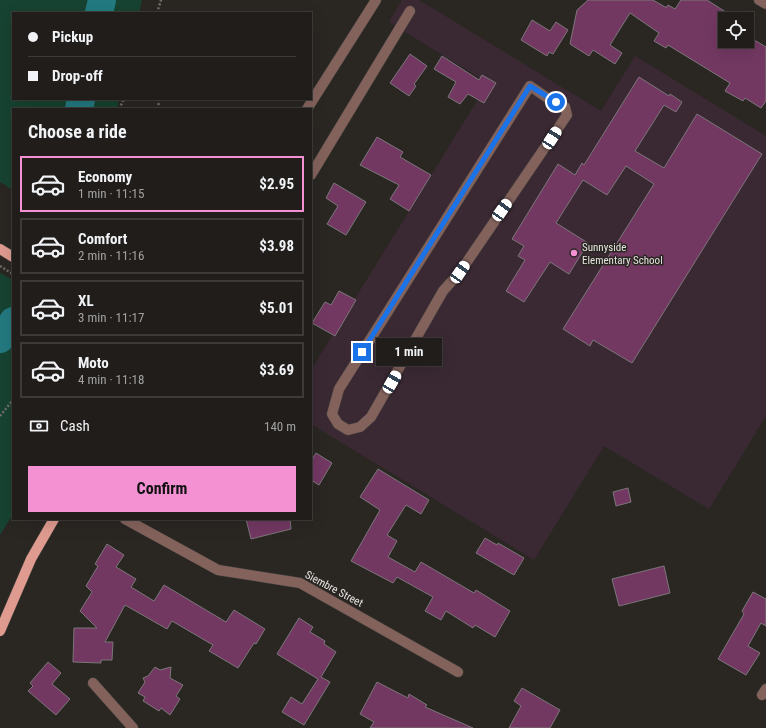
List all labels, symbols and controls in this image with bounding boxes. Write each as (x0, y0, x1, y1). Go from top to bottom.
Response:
map controls (718, 12, 754, 48)
button: locate (718, 12, 754, 48)
text: Pickup (52, 28, 93, 46)
text: Drop-off (52, 67, 103, 85)
route start (547, 93, 565, 111)
text: Choose a ride (28, 121, 127, 142)
car (540, 125, 564, 151)
icon: car (30, 166, 66, 202)
text: Economy (78, 168, 132, 186)
text: $2.95 (259, 175, 294, 193)
text: 1 min · 11:15 (78, 186, 144, 201)
car (490, 197, 514, 223)
icon: car (30, 228, 66, 264)
text: Comfort (78, 230, 127, 248)
text: $3.98 (259, 237, 294, 255)
place label: Sunnyside Elementary School (582, 241, 663, 267)
text: 2 min · 11:16 (78, 248, 144, 263)
marker: Sunnyside Elementary School (569, 248, 579, 258)
car (448, 259, 472, 285)
icon: car (30, 290, 66, 326)
text: XL (78, 292, 94, 310)
text: $5.01 (259, 299, 294, 317)
text: 3 min · 11:17 (78, 310, 144, 325)
callout: 1 min (376, 338, 442, 366)
route end (353, 343, 371, 361)
text: 1 min (395, 344, 423, 359)
icon: car (30, 352, 66, 388)
text: Moto (78, 354, 109, 372)
text: $3.69 (259, 361, 294, 379)
car (381, 369, 403, 395)
text: 4 min · 11:18 (78, 372, 144, 387)
icon: cash (28, 415, 50, 437)
text: Cash (60, 417, 90, 435)
text: 140 m (264, 419, 296, 434)
button: Confirm (28, 466, 296, 512)
street label: Siembre Street (303, 568, 365, 610)

